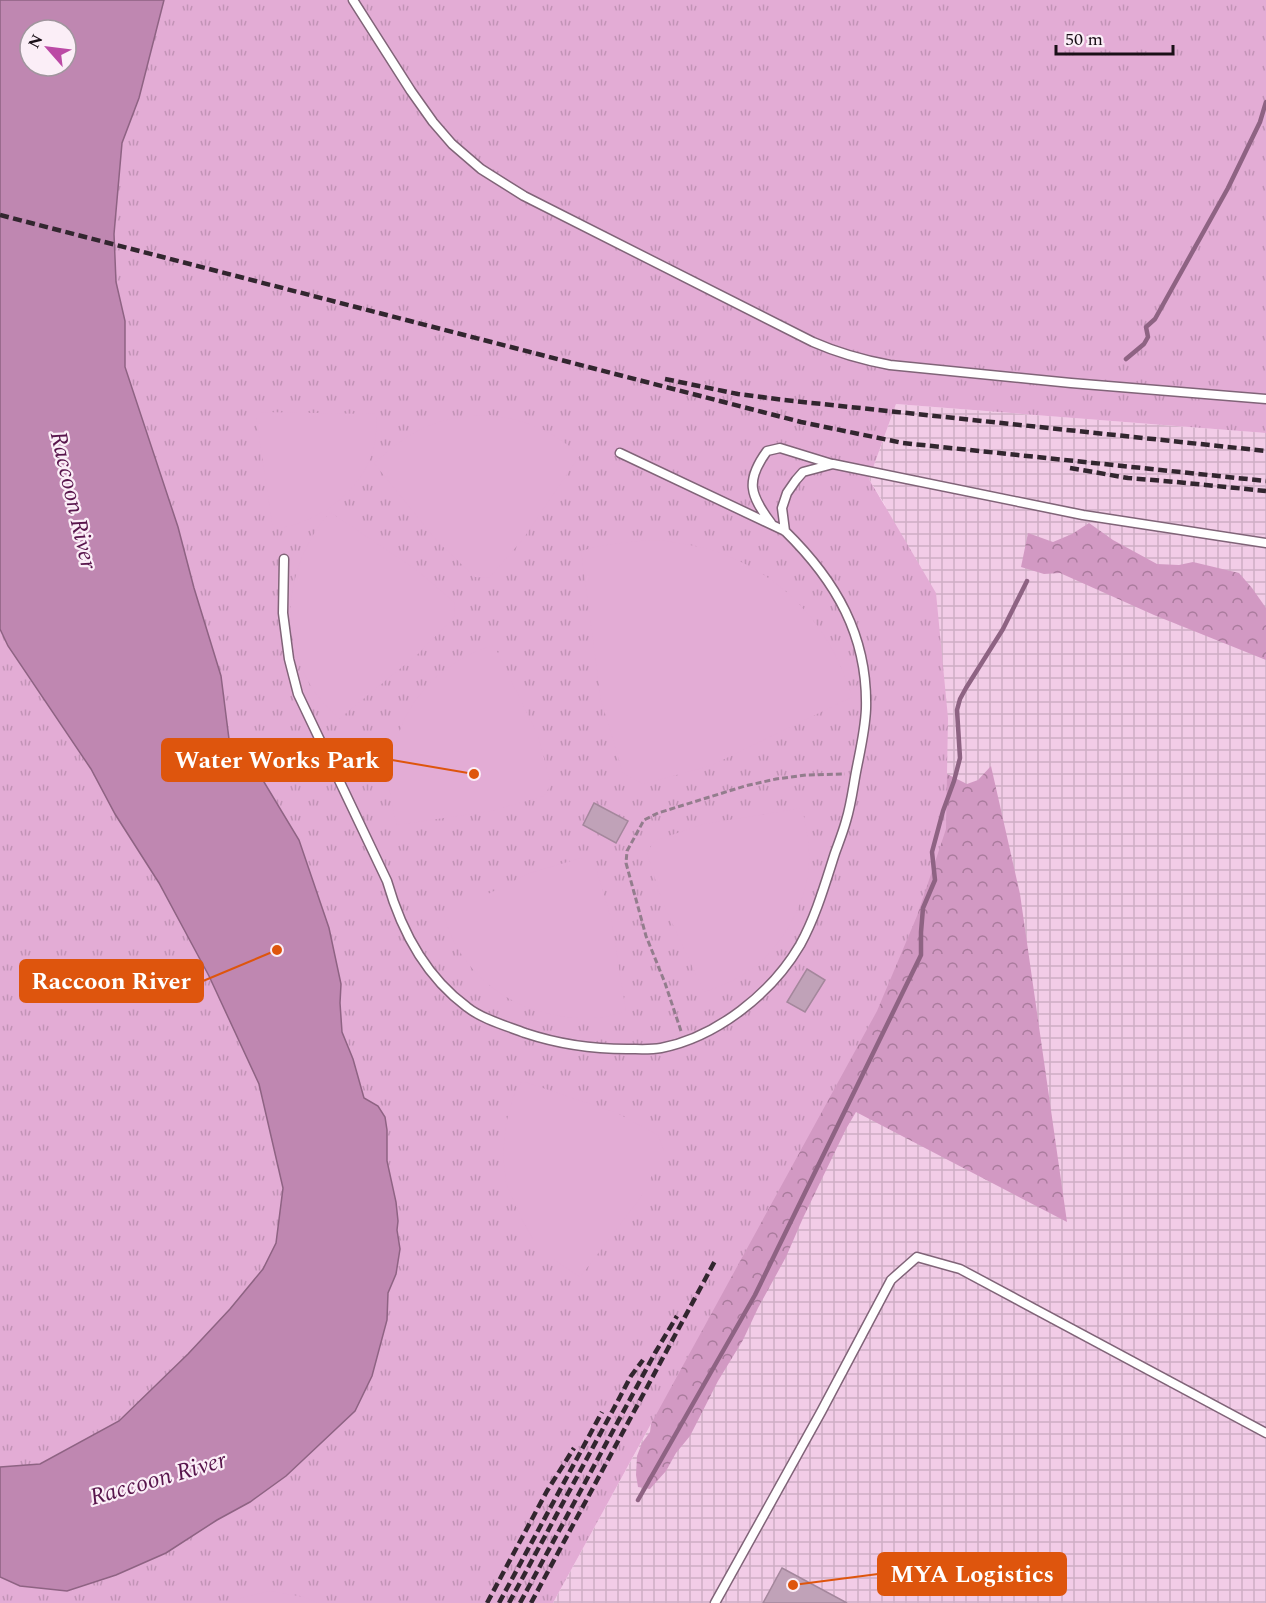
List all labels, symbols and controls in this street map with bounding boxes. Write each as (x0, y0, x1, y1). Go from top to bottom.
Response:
north arrow (18, 18, 78, 78)
scale bar (1056, 18, 1173, 56)
text: 50 m (1065, 26, 1103, 53)
text: N (22, 30, 49, 53)
water label: Raccoon River (40, 428, 107, 573)
callout: Water Works Park (162, 739, 392, 781)
text: Water Works Park (174, 743, 380, 779)
callout: Raccoon River (20, 960, 203, 1002)
text: Raccoon River (31, 964, 191, 1000)
water label: Raccoon River (86, 1442, 232, 1516)
callout: MYA Logistics (878, 1553, 1066, 1595)
text: MYA Logistics (890, 1557, 1054, 1593)

